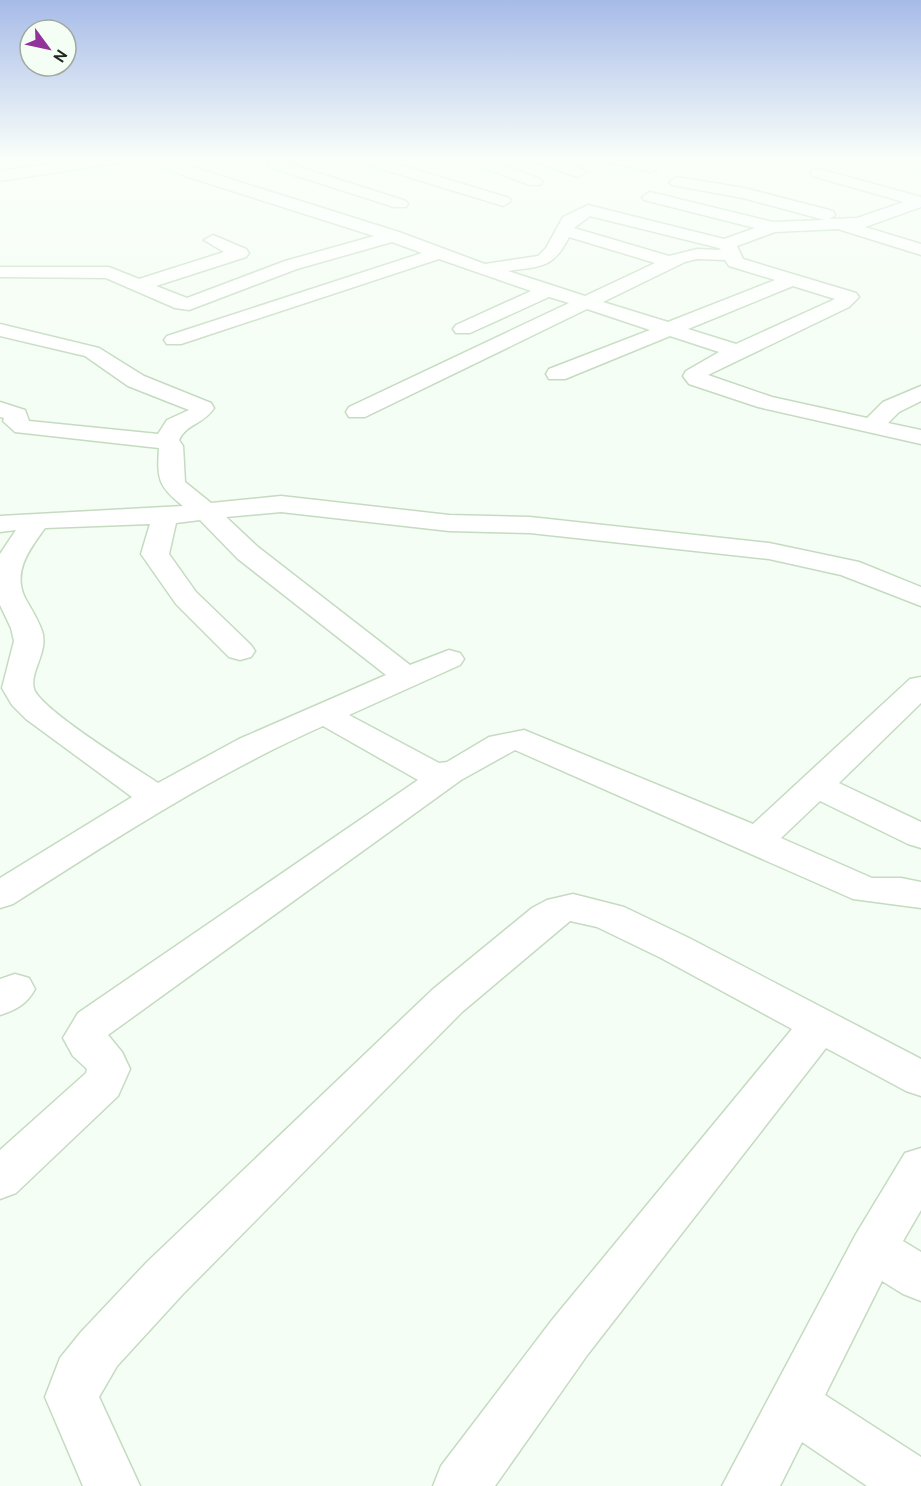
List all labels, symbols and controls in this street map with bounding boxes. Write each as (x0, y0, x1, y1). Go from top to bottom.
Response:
north arrow (18, 18, 78, 78)
text: N (49, 46, 71, 66)

